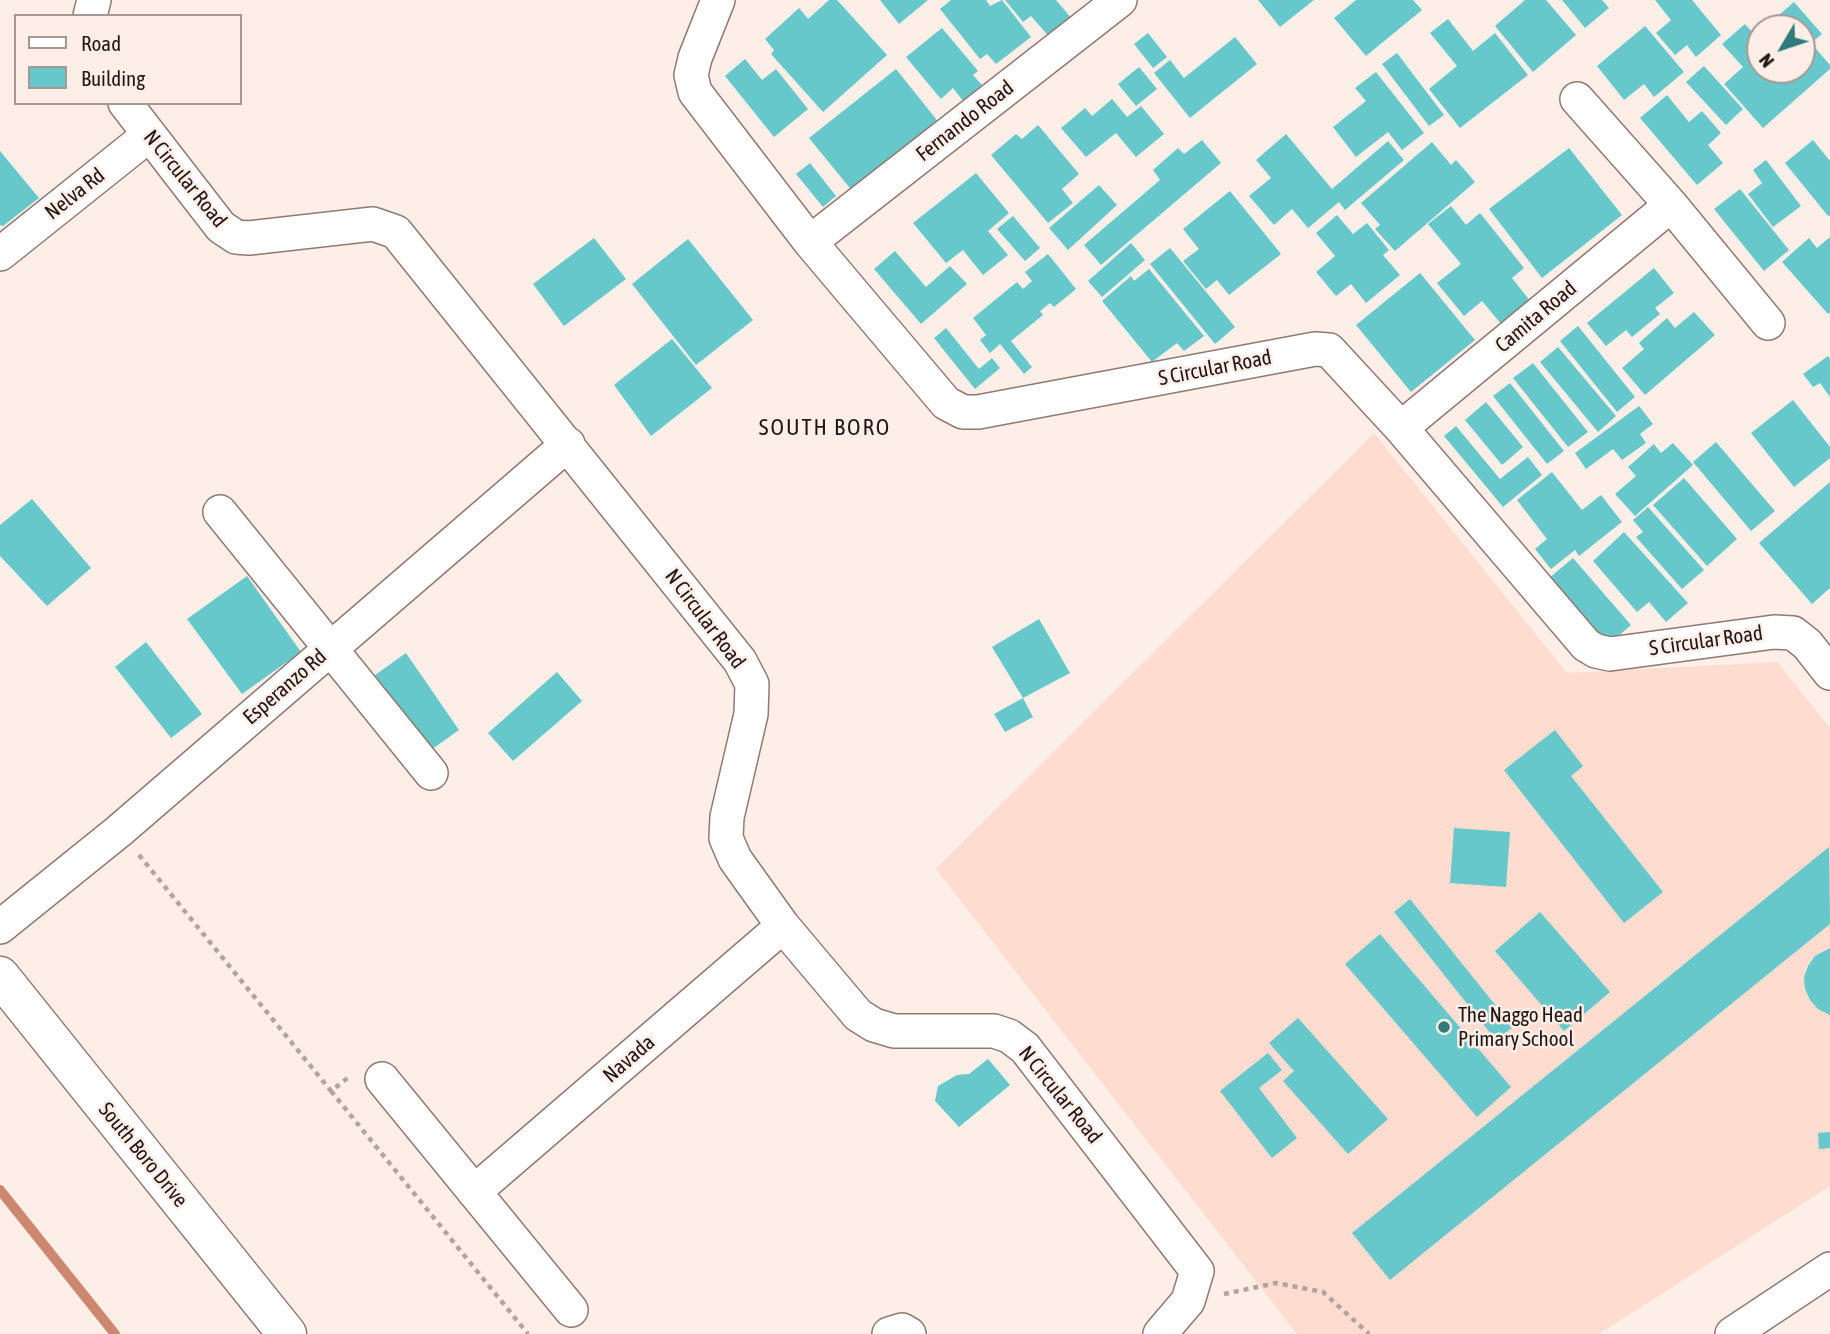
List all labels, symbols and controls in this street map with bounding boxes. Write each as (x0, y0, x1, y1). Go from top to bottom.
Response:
legend (14, 14, 242, 105)
north arrow (1746, 14, 1816, 84)
text: Road (81, 31, 121, 55)
text: N (1754, 50, 1778, 72)
text: Building (81, 66, 145, 90)
street label: Fernando Road (911, 75, 1019, 167)
street label: N Circular Road (138, 125, 232, 233)
street label: Nelva Rd (40, 163, 110, 225)
street label: Camita Road (1490, 276, 1582, 358)
street label: S Circular Road (1156, 345, 1274, 391)
district label: SOUTH BORO (760, 414, 890, 442)
street label: N Circular Road (659, 564, 751, 674)
street label: S Circular Road (1648, 621, 1764, 661)
street label: Esperanzo Rd (238, 644, 332, 730)
place label: The Naggo Head Primary School (1458, 1002, 1583, 1052)
marker: The Naggo Head Primary School (1436, 1019, 1452, 1035)
street label: Navada (598, 1030, 660, 1088)
street label: N Circular Road (1013, 1041, 1107, 1149)
street label: South Boro Drive (93, 1098, 193, 1212)

